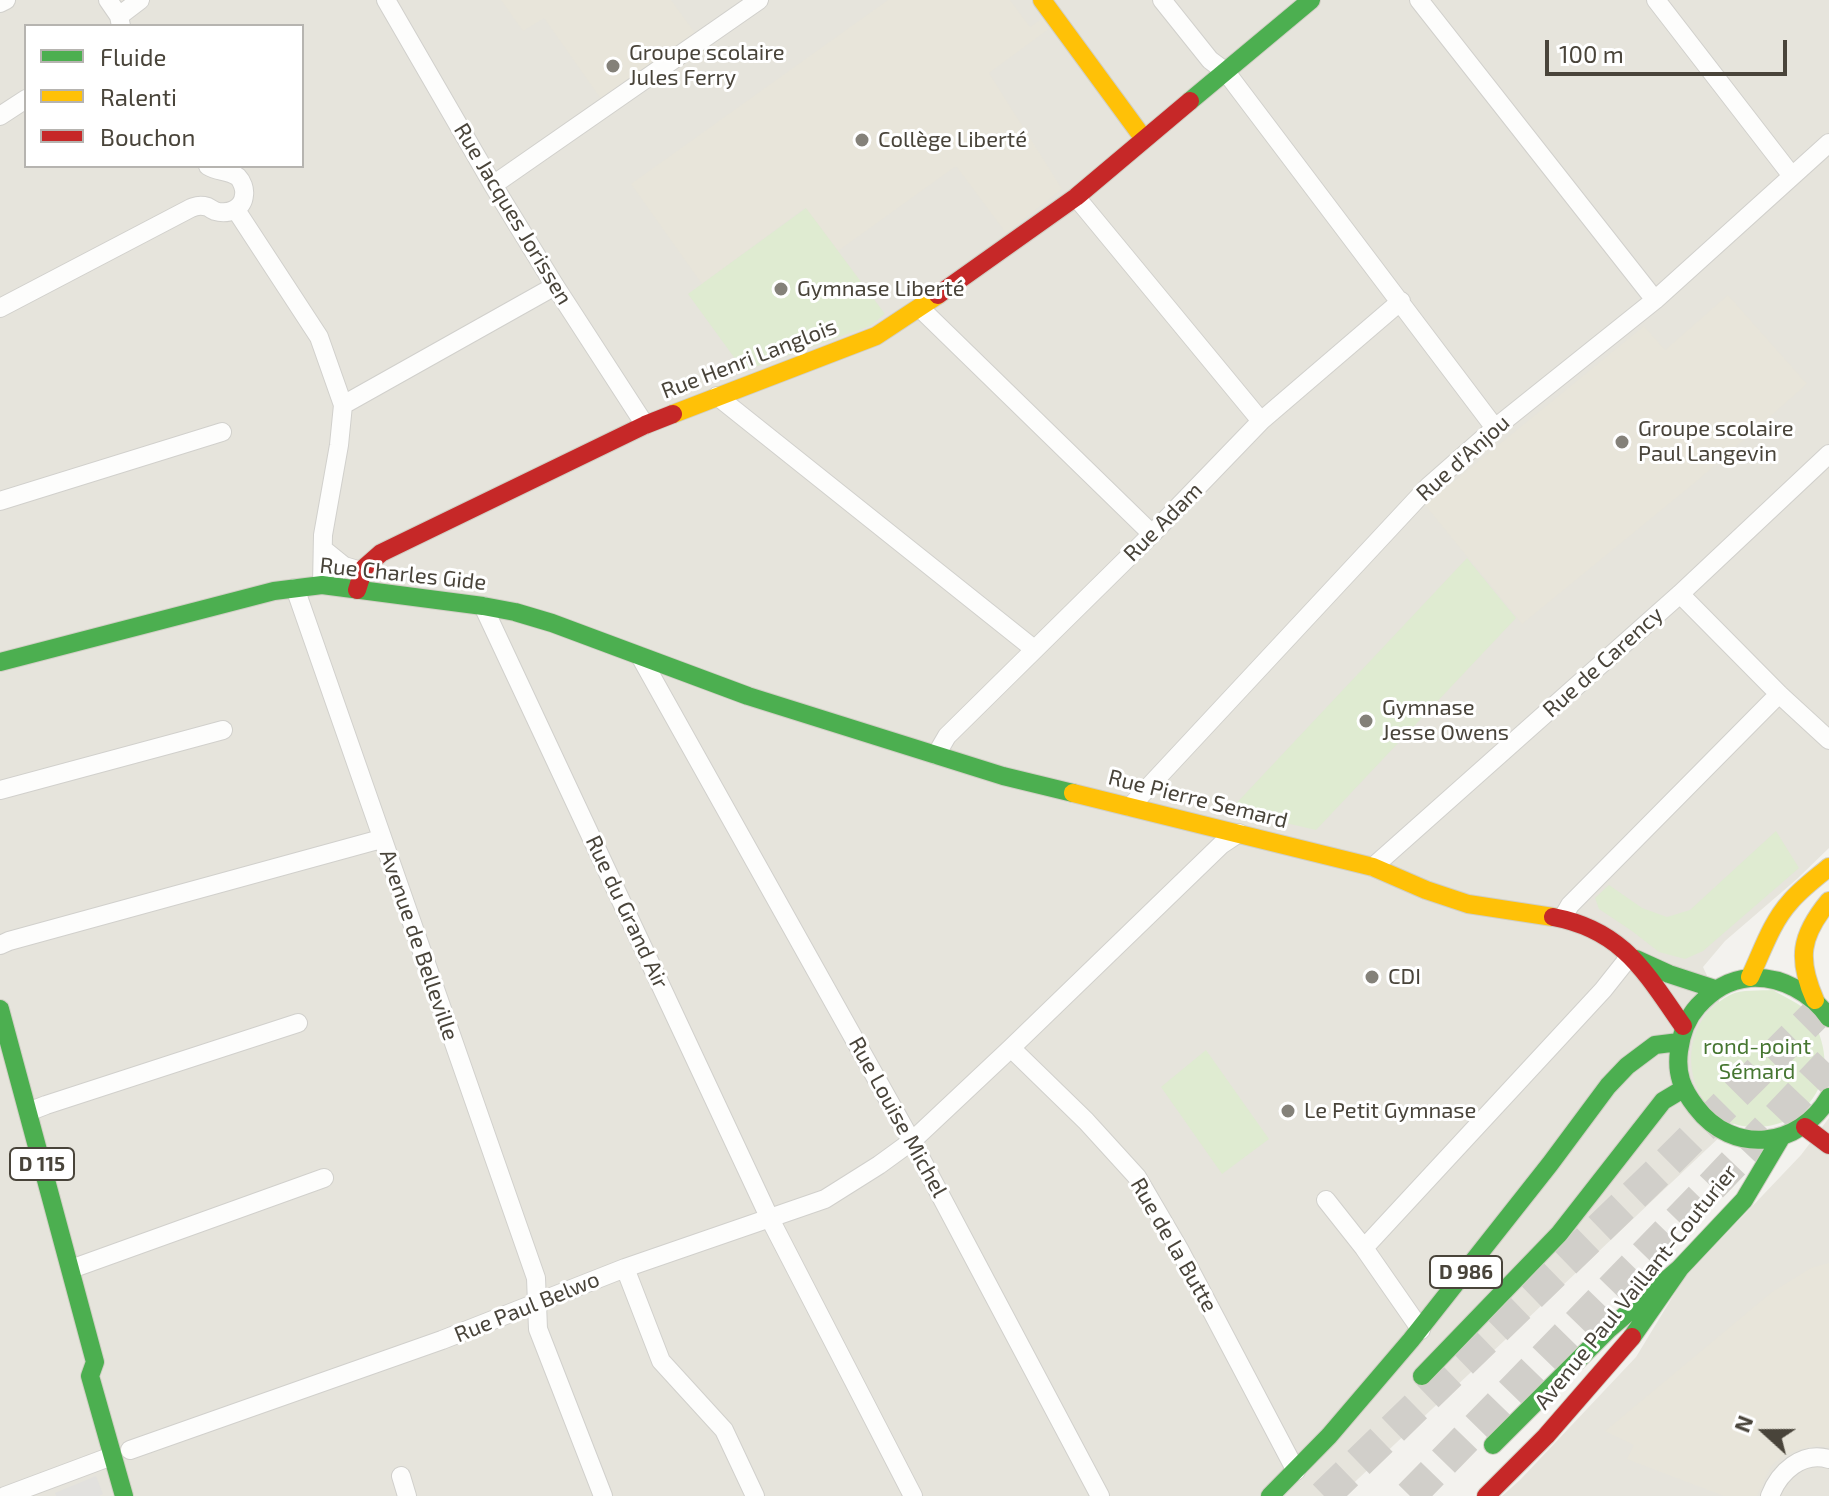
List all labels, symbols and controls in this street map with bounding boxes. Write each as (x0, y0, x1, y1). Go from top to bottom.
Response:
legend (24, 24, 304, 168)
scale bar (1549, 24, 1791, 74)
text: 100 m (1559, 39, 1624, 68)
place label: Groupe scolaire Jules Ferry (629, 40, 785, 92)
text: Fluide (100, 42, 166, 71)
marker: Groupe scolaire Jules Ferry (604, 57, 622, 75)
text: Ralenti (100, 82, 177, 111)
street label: Rue Jacques Jorissen (448, 118, 578, 310)
text: Bouchon (100, 122, 195, 151)
place label: Collège Liberté (878, 127, 1027, 153)
marker: Collège Liberté (853, 131, 871, 149)
place label: Gymnase Liberté (797, 276, 965, 302)
marker: Gymnase Liberté (772, 280, 790, 298)
street label: Rue Henri Langlois (658, 313, 840, 405)
street label: Rue d'Anjou (1411, 409, 1515, 507)
place label: Groupe scolaire Paul Langevin (1638, 416, 1794, 468)
marker: Groupe scolaire Paul Langevin (1613, 433, 1631, 451)
street label: Rue Adam (1118, 477, 1208, 567)
street label: Rue Charles Gide (318, 552, 488, 596)
street label: Rue de Carency (1538, 601, 1668, 723)
place label: Gymnase Jesse Owens (1382, 695, 1509, 746)
marker: Gymnase Jesse Owens (1357, 712, 1375, 730)
street label: Rue Pierre Semard (1106, 764, 1290, 834)
street label: Rue du Grand Air (580, 831, 674, 993)
street label: Avenue de Belleville (374, 846, 464, 1044)
place label: CDI (1388, 964, 1421, 990)
marker: CDI (1363, 968, 1381, 986)
street label: Rue Louise Michel (843, 1032, 953, 1202)
park label: rond-point Sémard (1703, 1034, 1811, 1086)
place label: Le Petit Gymnase (1304, 1098, 1476, 1124)
marker: Le Petit Gymnase (1279, 1102, 1297, 1120)
road number: D 115 (10, 1148, 74, 1180)
street label: Avenue Paul Vaillant-Couturier (1529, 1159, 1743, 1415)
street label: Rue de la Butte (1125, 1173, 1223, 1317)
road number: D 986 (1430, 1256, 1502, 1288)
street label: Rue Paul Belwo (451, 1266, 603, 1348)
north arrow (1725, 1392, 1805, 1472)
text: N (1728, 1411, 1758, 1435)

